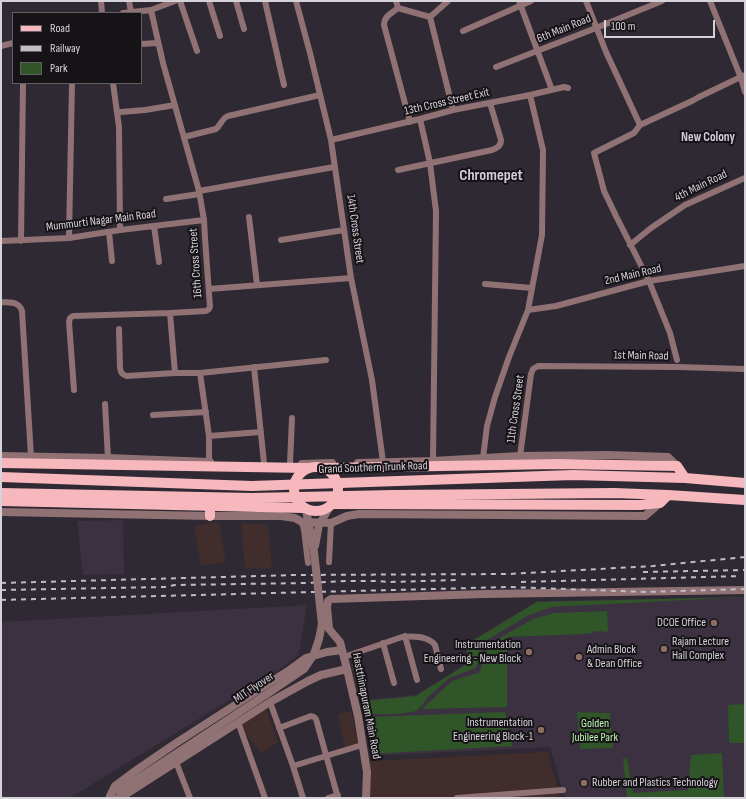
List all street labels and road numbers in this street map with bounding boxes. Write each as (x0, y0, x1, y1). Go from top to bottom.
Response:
street label: 6th Main Road (535, 12, 593, 46)
street label: 13th Cross Street Exit (403, 85, 491, 119)
street label: 4th Main Road (672, 167, 730, 205)
street label: 14th Cross Street (343, 194, 367, 264)
street label: Mummurti Nagar Main Road (45, 207, 157, 235)
street label: 16th Cross Street (186, 228, 206, 298)
street label: 2nd Main Road (603, 261, 663, 289)
street label: 1st Main Road (613, 348, 669, 364)
street label: 11th Cross Street (504, 374, 528, 444)
street label: Grand Southern Trunk Road (318, 459, 428, 477)
street label: Hastthinapuram Main Road (349, 652, 383, 760)
street label: MIT Flyover (231, 669, 277, 707)

